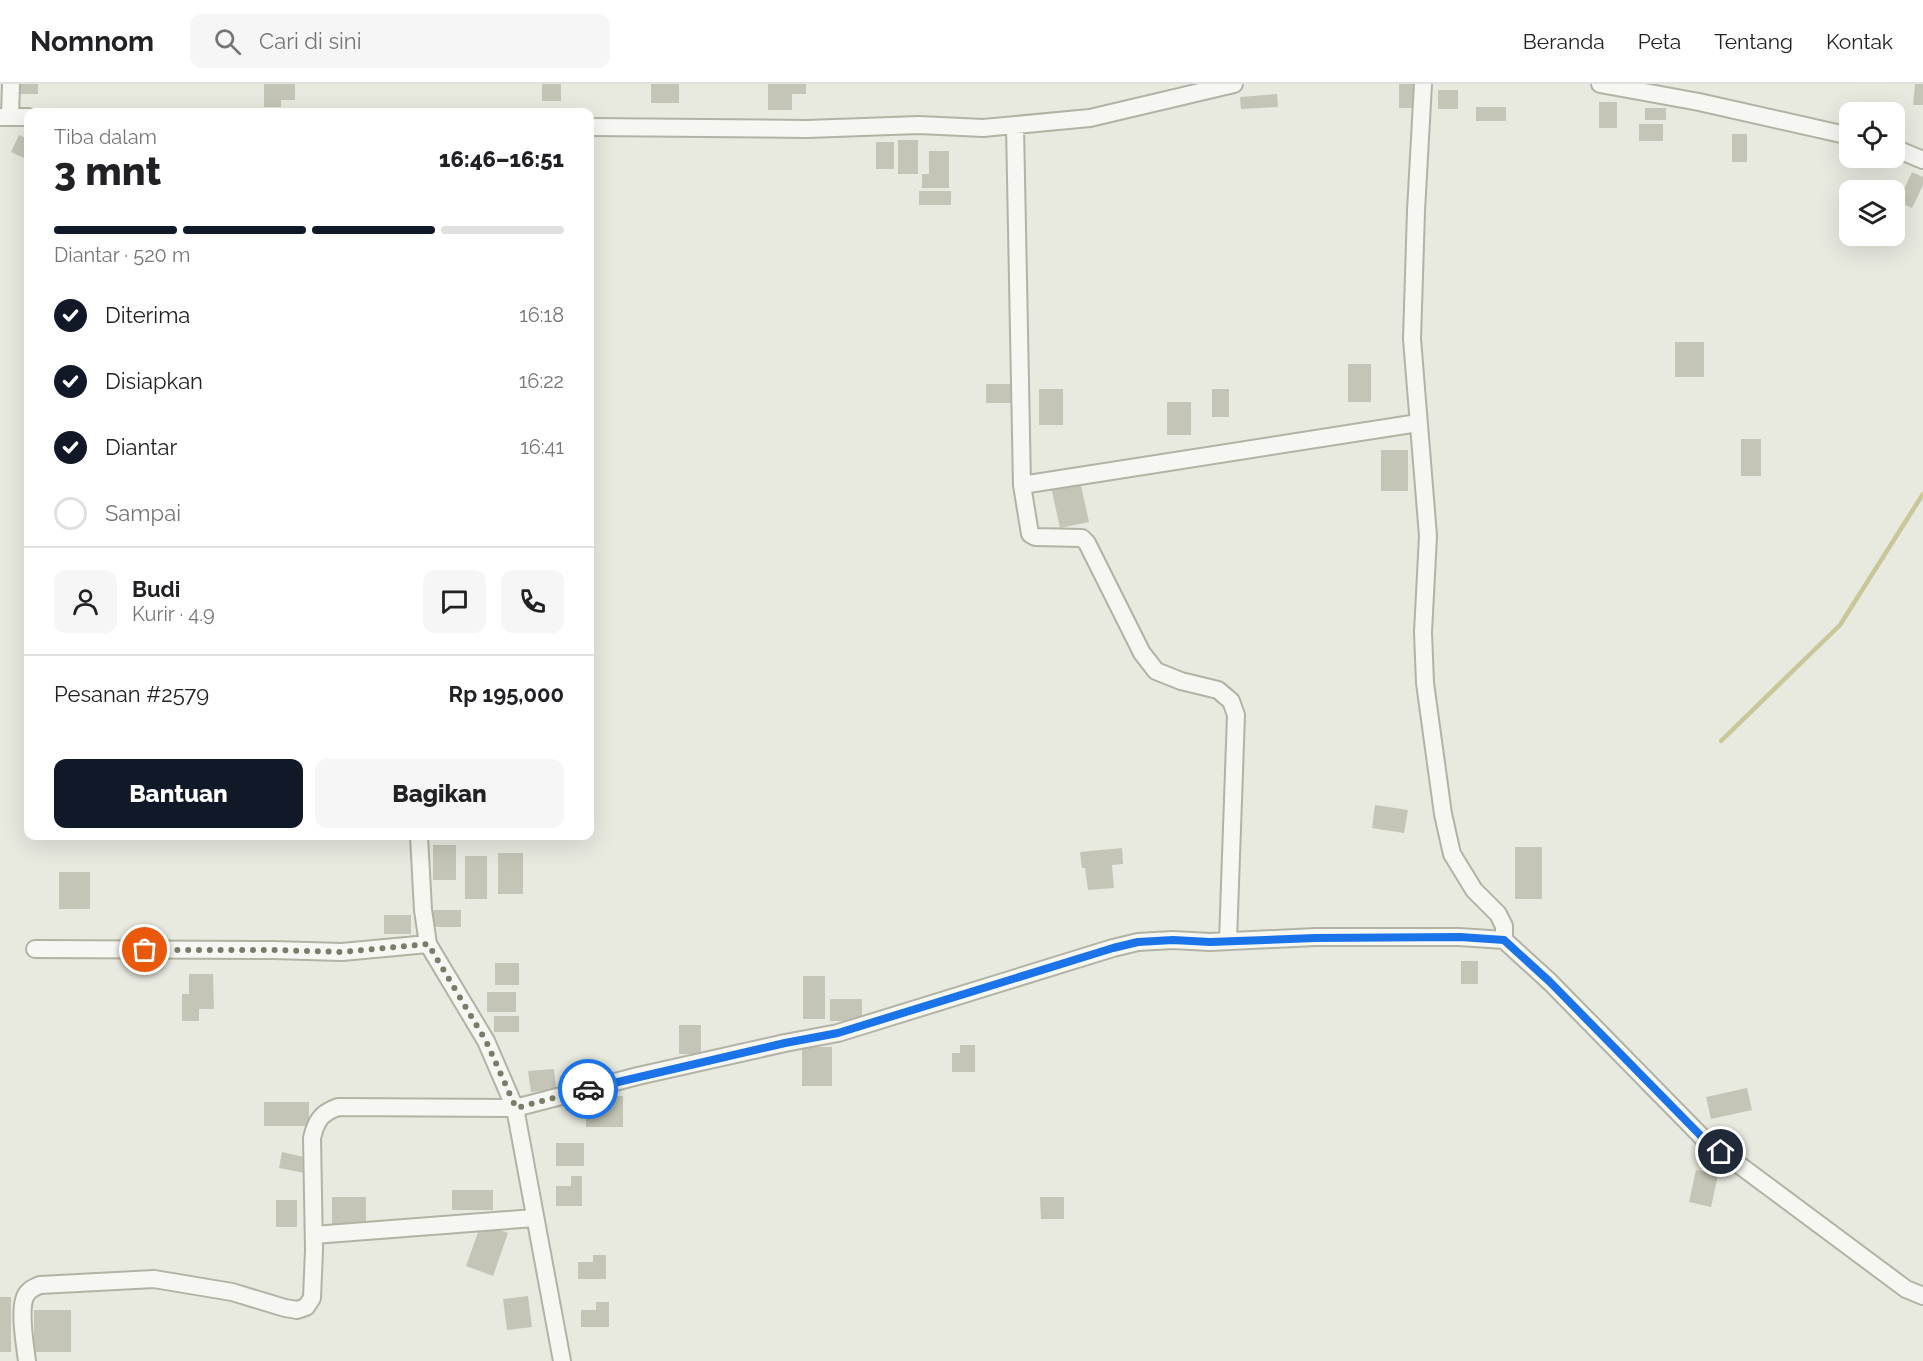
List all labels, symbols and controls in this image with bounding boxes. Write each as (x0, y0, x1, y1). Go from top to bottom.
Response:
search box (190, 14, 610, 68)
text: Nomnom (30, 25, 154, 58)
icon: search (211, 25, 244, 58)
text: Cari di sini (259, 28, 361, 54)
text: Beranda (1523, 29, 1605, 54)
text: Peta (1638, 29, 1681, 54)
text: Tentang (1714, 29, 1793, 54)
text: Kontak (1826, 29, 1893, 54)
map controls (1839, 102, 1905, 246)
button: locate (1839, 102, 1905, 168)
text: Tiba dalam (54, 125, 157, 149)
text: 16:46–16:51 (439, 146, 564, 172)
text: 3 mnt (54, 148, 161, 194)
button: layers (1839, 180, 1905, 246)
text: Diantar · 520 m (54, 243, 190, 267)
icon: check (54, 299, 87, 332)
text: Diterima (105, 302, 190, 328)
text: 16:18 (519, 303, 564, 327)
icon: check (54, 365, 87, 398)
text: Disiapkan (105, 368, 203, 394)
text: 16:22 (519, 369, 564, 393)
icon: check (54, 431, 87, 464)
text: Diantar (105, 434, 177, 460)
text: 16:41 (520, 435, 564, 459)
text: Sampai (105, 500, 181, 526)
button: person (54, 570, 117, 633)
button: chat (423, 570, 486, 633)
button: phone (501, 570, 564, 633)
text: Budi (132, 576, 180, 602)
text: Kurir · 4.9 (132, 602, 215, 626)
text: Pesanan #2579 (54, 681, 209, 707)
text: Rp 195,000 (449, 681, 564, 707)
button: Bantuan (54, 759, 303, 828)
button: Bagikan (315, 759, 564, 828)
pin (119, 924, 170, 975)
icon: bag (128, 933, 161, 966)
courier (558, 1059, 618, 1119)
icon: car (572, 1073, 605, 1106)
pin (1695, 1126, 1746, 1177)
icon: home (1704, 1135, 1737, 1168)

